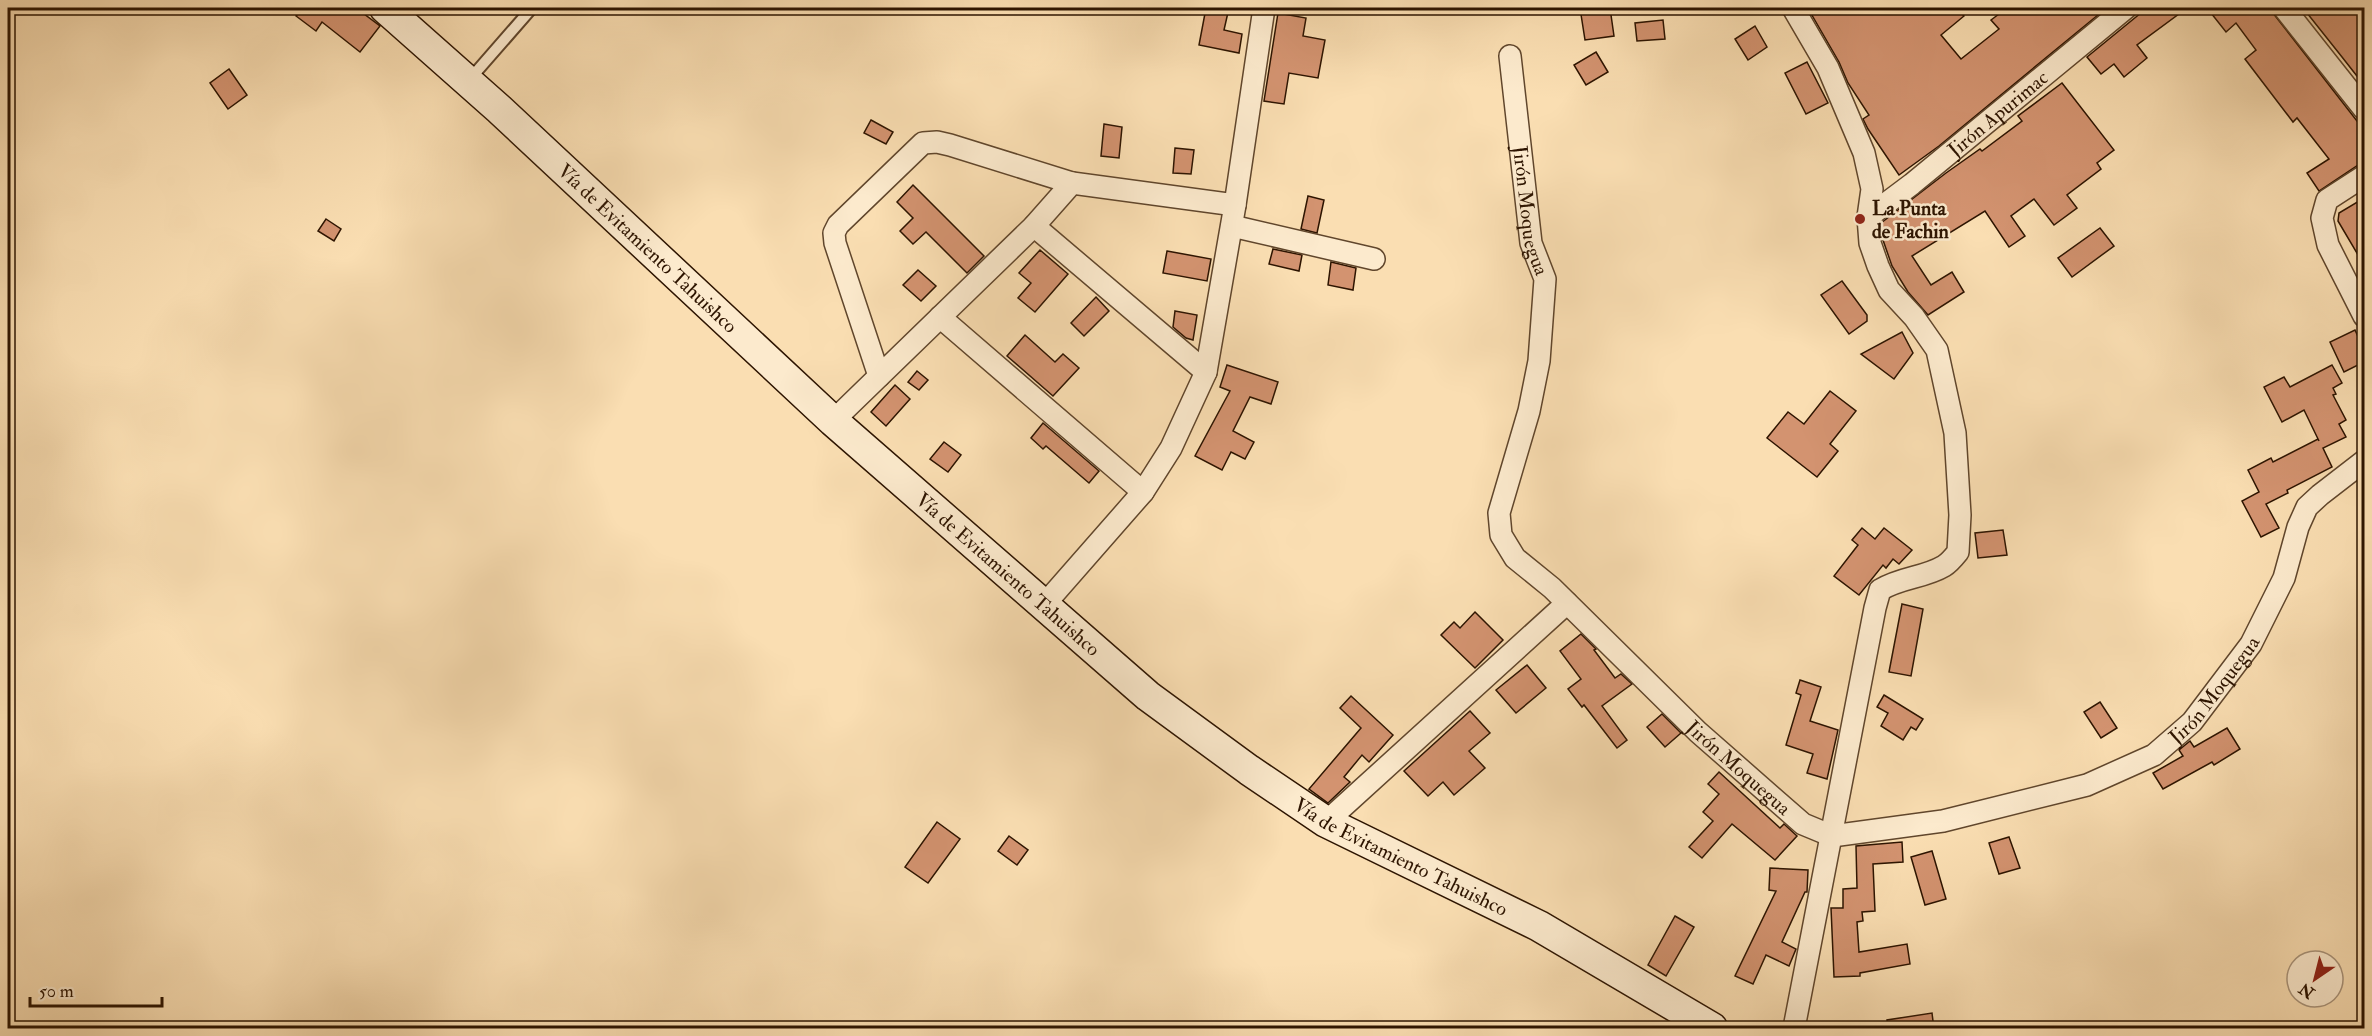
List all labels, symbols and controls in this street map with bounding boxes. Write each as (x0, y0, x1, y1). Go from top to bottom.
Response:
street label: Jirón Apurimac (1942, 65, 2053, 163)
street label: Jirón Moquegua (1508, 143, 1555, 279)
street label: Vía de Evitamiento Tahuishco (553, 158, 743, 338)
place label: La Punta de Fachin (1872, 196, 1950, 244)
marker: La Punta de Fachin (1853, 212, 1867, 226)
street label: Vía de Evitamiento Tahuishco (911, 487, 1106, 661)
street label: Jirón Moquegua (2163, 632, 2265, 750)
street label: Jirón Moquegua (1680, 714, 1797, 821)
street label: Vía de Evitamiento Tahuishco (1289, 791, 1512, 921)
north arrow (2285, 949, 2345, 1009)
scale bar (30, 970, 162, 1008)
text: N (2295, 978, 2319, 1003)
text: 50 m (39, 980, 74, 1003)

